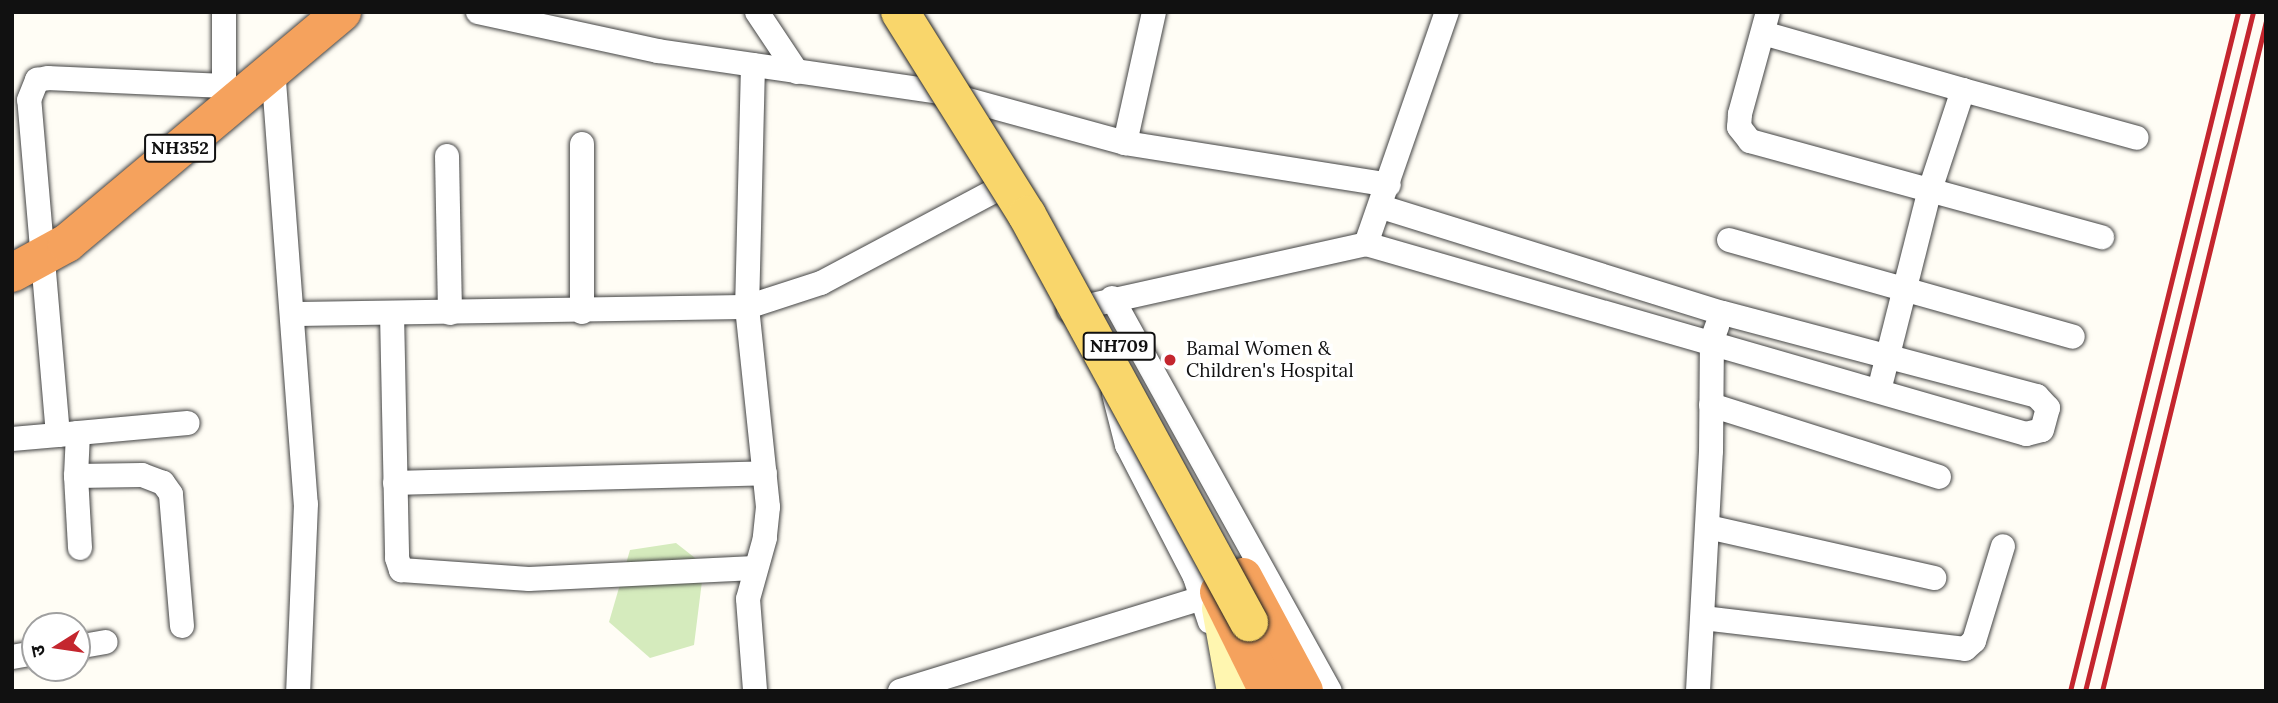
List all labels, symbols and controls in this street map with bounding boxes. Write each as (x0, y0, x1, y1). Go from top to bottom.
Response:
road number: NH352 (143, 134, 217, 162)
road number: NH709 (1082, 332, 1156, 360)
place label: Bamal Women & Children's Hospital (1186, 338, 1354, 382)
marker: Bamal Women & Children's Hospital (1160, 350, 1180, 370)
north arrow (21, 612, 91, 682)
text: उ (25, 643, 50, 659)

